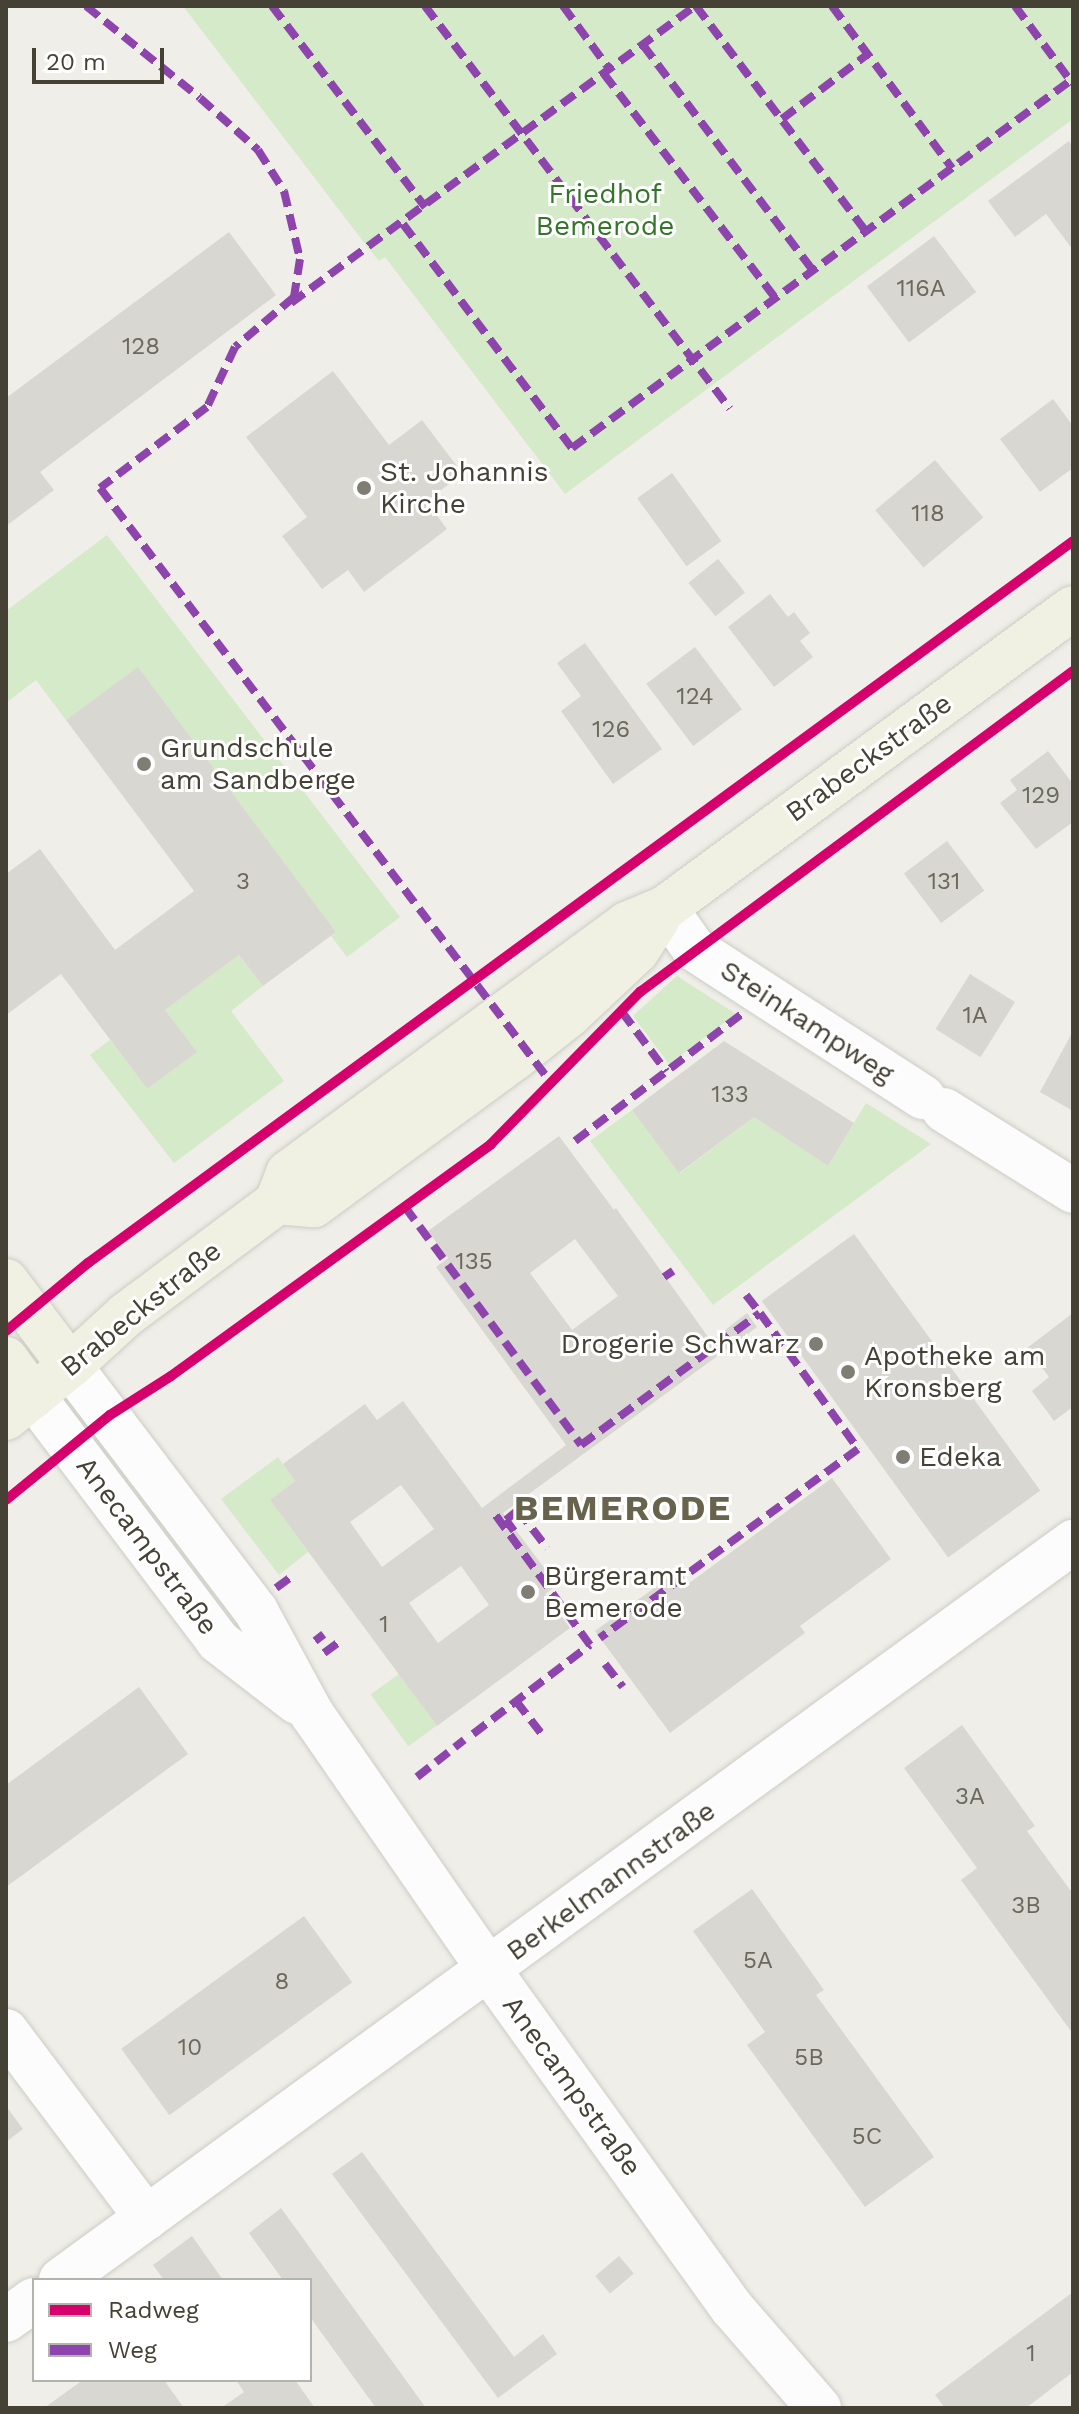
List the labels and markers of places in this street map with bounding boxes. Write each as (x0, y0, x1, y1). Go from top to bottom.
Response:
place label: St. Johannis Kirche (380, 455, 549, 521)
marker: St. Johannis Kirche (355, 479, 373, 497)
place label: Grundschule am Sandberge (160, 731, 356, 797)
marker: Grundschule am Sandberge (135, 755, 153, 773)
place label: Drogerie Schwarz (560, 1327, 800, 1361)
marker: Drogerie Schwarz (807, 1335, 825, 1353)
place label: Apotheke am Kronsberg (864, 1339, 1045, 1405)
marker: Apotheke am Kronsberg (839, 1363, 857, 1381)
place label: Edeka (919, 1440, 1001, 1474)
marker: Edeka (894, 1448, 912, 1466)
place label: Bürgeramt Bemerode (544, 1559, 686, 1625)
marker: Bürgeramt Bemerode (519, 1583, 537, 1601)

